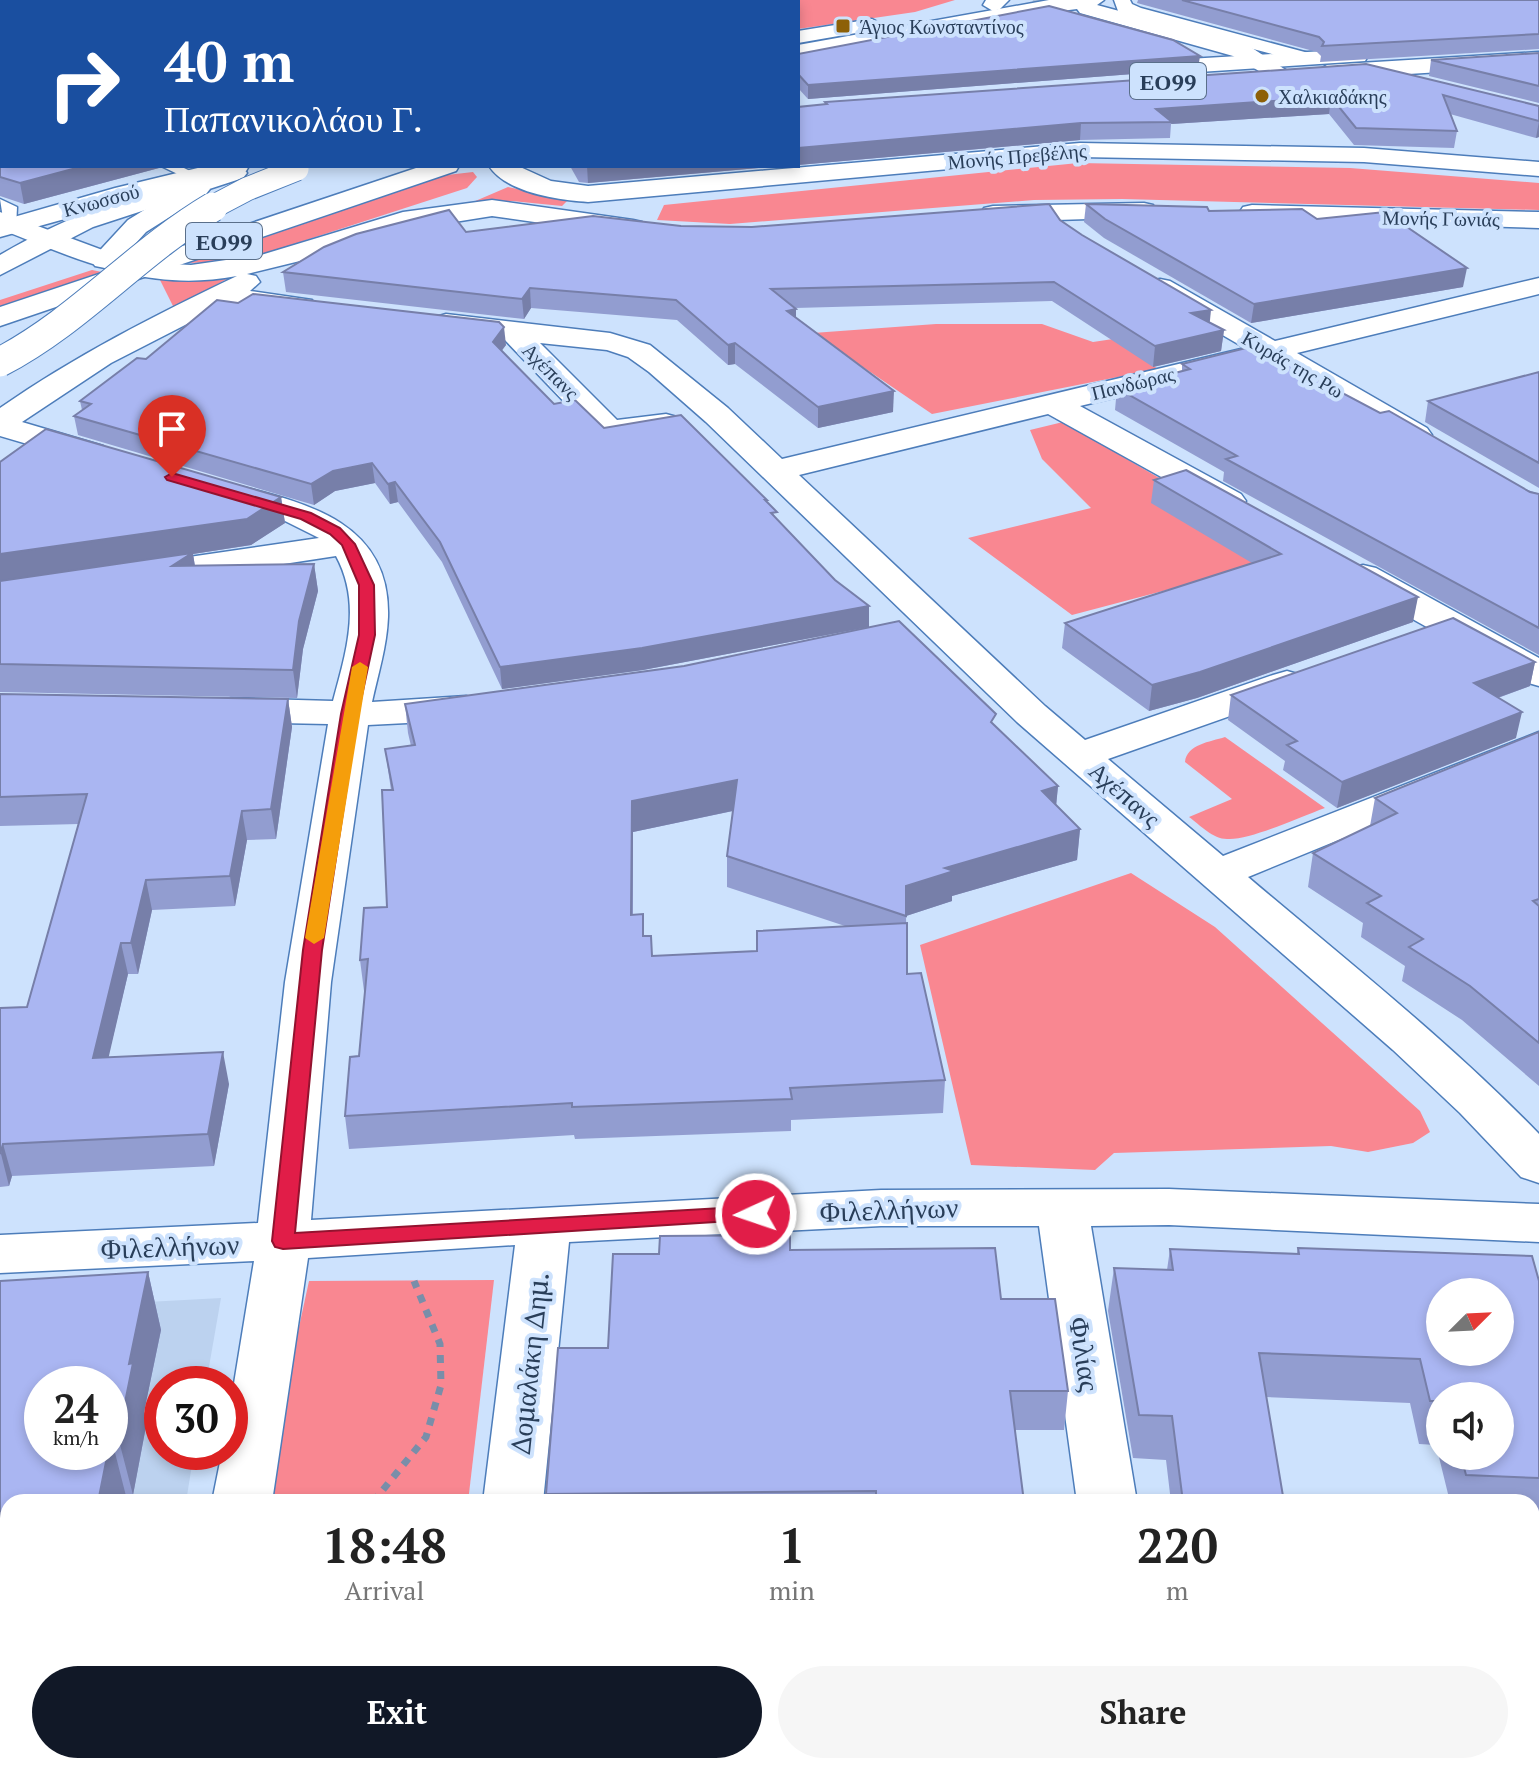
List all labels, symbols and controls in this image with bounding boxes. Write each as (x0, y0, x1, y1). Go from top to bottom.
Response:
place label: Άγιος Κωνσταντίνος (859, 13, 1024, 40)
marker: Άγιος Κωνσταντίνος (834, 17, 852, 35)
text: 40 m (164, 24, 294, 98)
icon: right (32, 32, 136, 136)
road number: ΕΟ99 (1130, 63, 1206, 99)
place label: Χαλκιαδάκης (1278, 83, 1387, 110)
marker: Χαλκιαδάκης (1253, 87, 1271, 105)
text: Παπανικολάου Γ. (164, 95, 423, 142)
street label: Μονής Πρεβέλης (946, 136, 1088, 176)
street label: Κνωσσού (60, 177, 142, 223)
street label: Μονής Γωνιάς (1382, 203, 1500, 233)
road number: ΕΟ99 (186, 223, 262, 259)
street label: Κυράς της Ρω (1237, 324, 1349, 404)
street label: Αχέπανς (517, 337, 585, 405)
street label: Πανδώρας (1089, 360, 1178, 406)
pin (138, 395, 206, 477)
icon: arrive (150, 407, 194, 451)
street label: Αχέπανς (1083, 754, 1168, 834)
position arrow (714, 1172, 798, 1256)
street label: Φιλελλήνων (819, 1188, 959, 1230)
street label: Φιλελλήνων (100, 1225, 240, 1267)
street label: Δομαλάκη Δημ. (501, 1270, 557, 1456)
north arrow (1426, 1278, 1514, 1366)
map controls (1426, 1278, 1514, 1470)
street label: Φιλίας (1061, 1314, 1109, 1394)
speed limit sign: 30 (144, 1366, 248, 1470)
text: 24 (53, 1381, 99, 1434)
button: sound (1426, 1382, 1514, 1470)
text: km/h (53, 1424, 99, 1451)
text: 18:48 (322, 1513, 447, 1577)
text: 1 (778, 1513, 805, 1577)
text: 220 (1137, 1513, 1218, 1577)
text: Arrival (345, 1573, 424, 1607)
text: min (769, 1573, 815, 1607)
text: m (1166, 1573, 1189, 1607)
button: Exit (32, 1666, 762, 1758)
button: Share (778, 1666, 1508, 1758)

